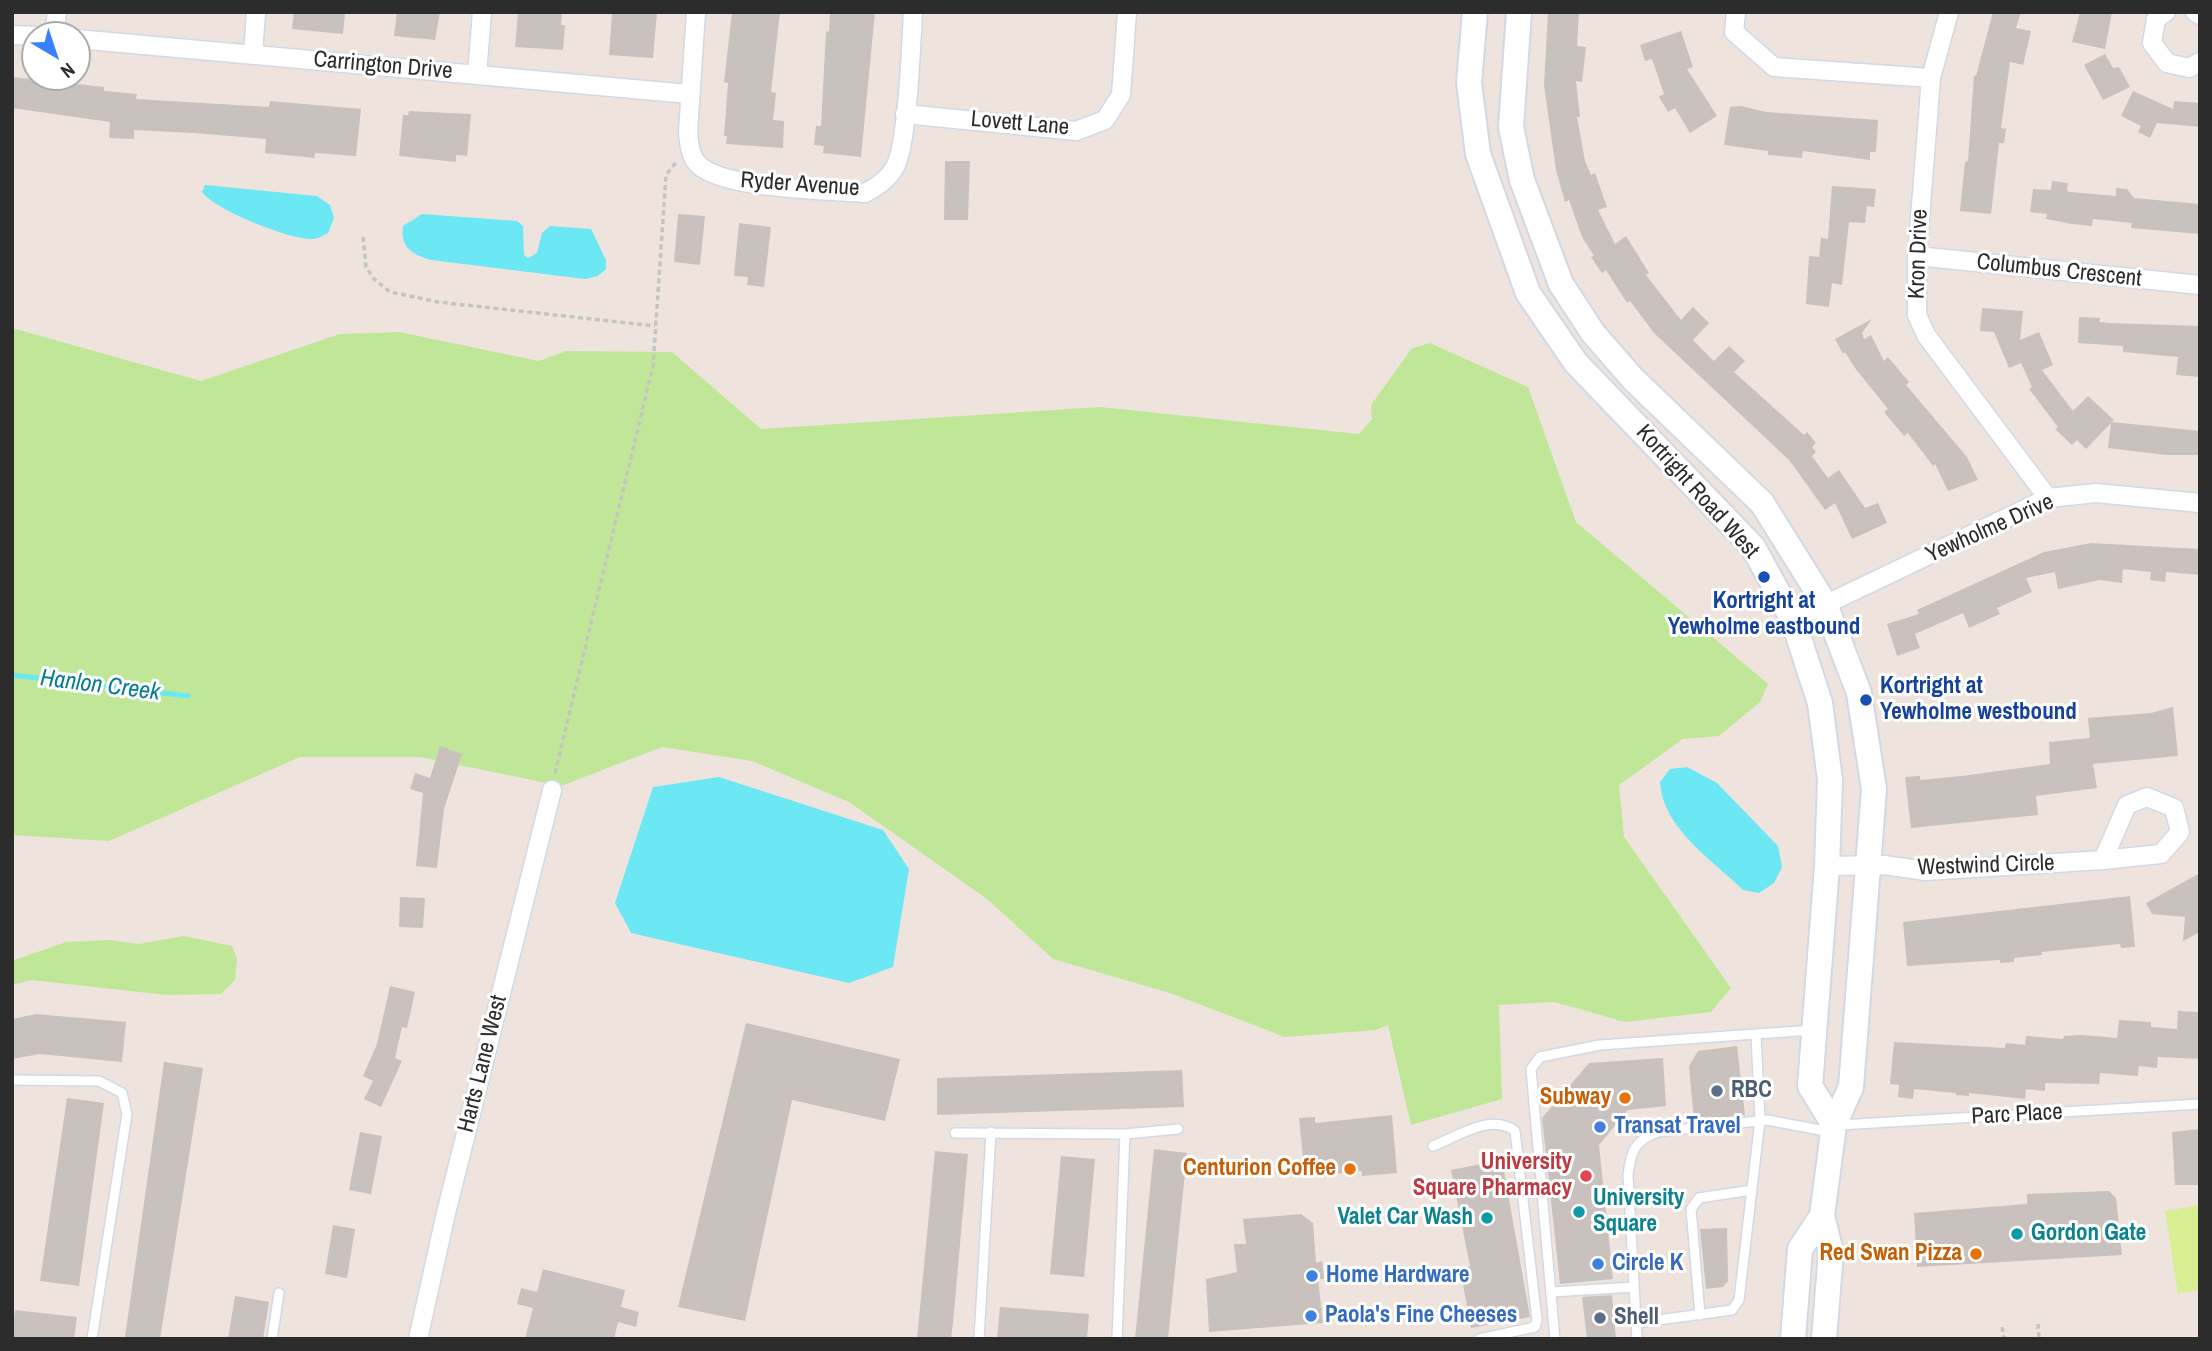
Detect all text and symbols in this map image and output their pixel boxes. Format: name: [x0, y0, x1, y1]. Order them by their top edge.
north arrow: [21, 21, 91, 91]
street label: Carrington Drive: [312, 46, 454, 86]
text: N: [55, 57, 81, 84]
street label: Lovett Lane: [970, 106, 1070, 142]
street label: Ryder Avenue: [740, 167, 860, 203]
street label: Kron Drive: [1904, 208, 1934, 300]
street label: Columbus Crescent: [1975, 249, 2143, 293]
street label: Kortright Road West: [1630, 419, 1764, 565]
street label: Yewholme Drive: [1922, 489, 2058, 569]
marker: Kortright at Yewholme eastbound: [1756, 569, 1772, 585]
place label: Kortright at Yewholme eastbound: [1668, 588, 1860, 642]
water label: Hanlon Creek: [39, 664, 161, 708]
place label: Kortright at Yewholme westbound: [1880, 673, 2077, 727]
marker: Kortright at Yewholme westbound: [1858, 692, 1874, 708]
street label: Westwind Circle: [1917, 850, 2055, 882]
street label: Harts Lane West: [453, 993, 513, 1135]
place label: RBC: [1731, 1077, 1772, 1105]
marker: RBC: [1709, 1083, 1725, 1099]
place label: Subway: [1540, 1084, 1611, 1112]
marker: Subway: [1617, 1090, 1633, 1106]
street label: Parc Place: [1971, 1099, 2063, 1131]
place label: Transat Travel: [1614, 1113, 1741, 1141]
marker: Transat Travel: [1592, 1119, 1608, 1135]
place label: University Square Pharmacy: [1413, 1149, 1572, 1203]
place label: Centurion Coffee: [1183, 1155, 1336, 1183]
marker: Centurion Coffee: [1342, 1161, 1358, 1177]
marker: University Square Pharmacy: [1578, 1168, 1594, 1184]
place label: University Square: [1593, 1185, 1684, 1239]
place label: Valet Car Wash: [1337, 1204, 1473, 1232]
marker: University Square: [1571, 1204, 1587, 1220]
marker: Valet Car Wash: [1479, 1210, 1495, 1226]
place label: Gordon Gate: [2031, 1220, 2146, 1248]
marker: Gordon Gate: [2009, 1226, 2025, 1242]
place label: Red Swan Pizza: [1819, 1240, 1962, 1268]
marker: Red Swan Pizza: [1968, 1246, 1984, 1262]
place label: Circle K: [1612, 1250, 1683, 1278]
marker: Circle K: [1590, 1256, 1606, 1272]
place label: Home Hardware: [1326, 1262, 1470, 1290]
marker: Home Hardware: [1304, 1268, 1320, 1284]
place label: Paola's Fine Cheeses: [1325, 1302, 1517, 1330]
place label: Shell: [1614, 1304, 1659, 1332]
marker: Paola's Fine Cheeses: [1303, 1308, 1319, 1324]
marker: Shell: [1592, 1310, 1608, 1326]

